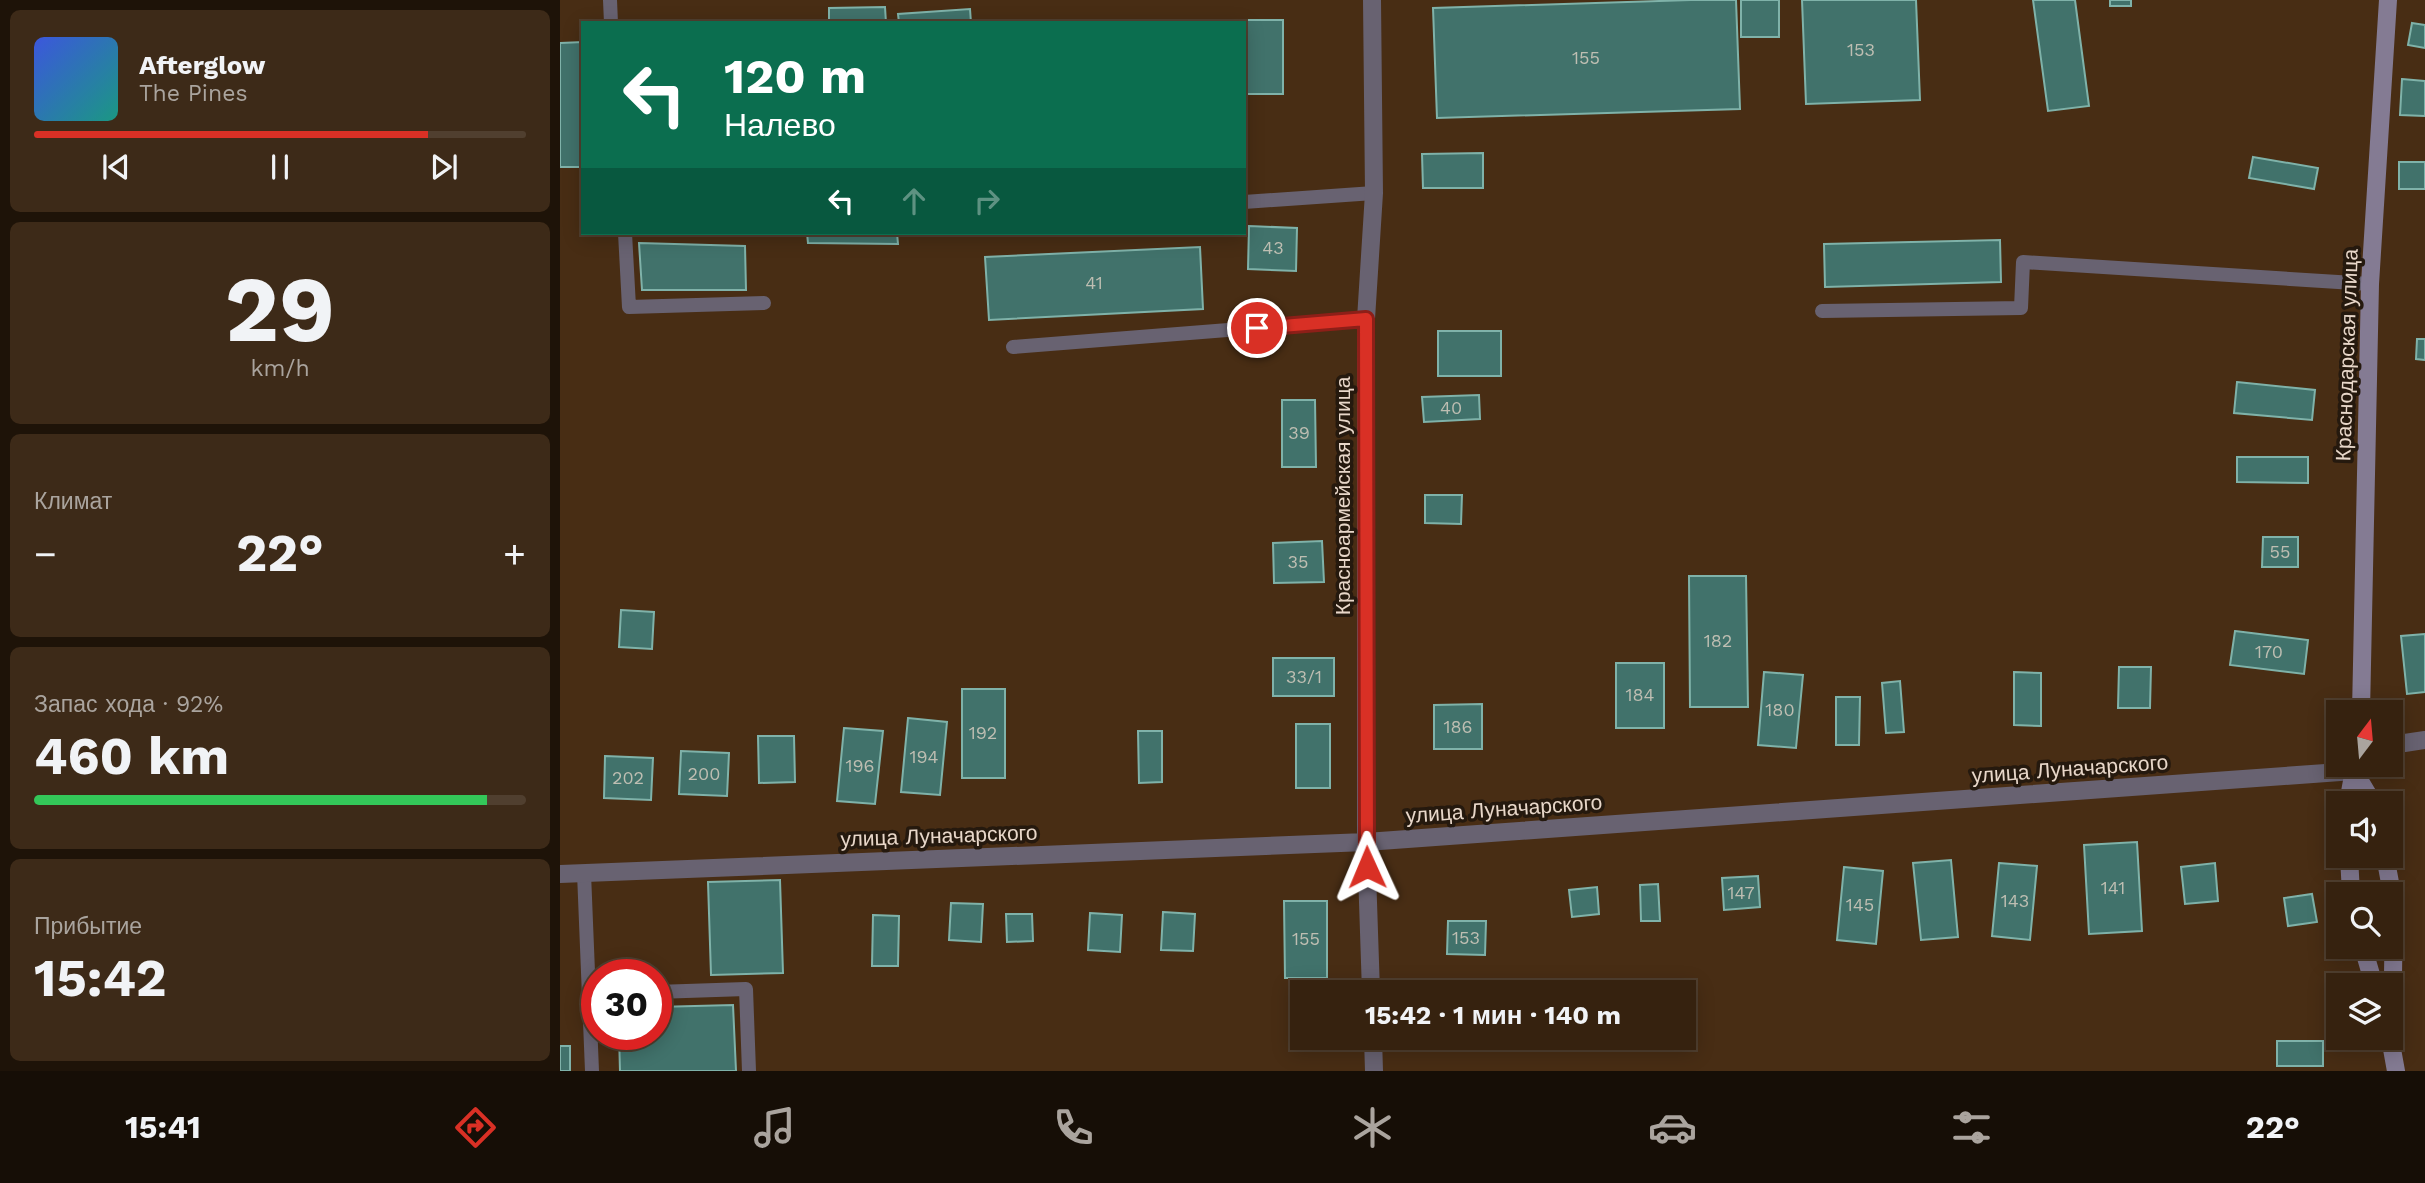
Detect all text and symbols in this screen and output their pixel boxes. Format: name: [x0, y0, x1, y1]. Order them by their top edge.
house number: 153: [1847, 39, 1875, 60]
text: 120 m: [724, 47, 866, 105]
house number: 155: [1572, 47, 1600, 68]
icon: left: [609, 49, 700, 140]
text: Afterglow: [139, 50, 265, 80]
text: The Pines: [139, 80, 248, 107]
text: Налево: [724, 106, 836, 144]
icon: previous: [97, 148, 135, 186]
icon: pause: [261, 148, 299, 186]
icon: next: [425, 148, 463, 186]
icon: left: [822, 182, 860, 220]
icon: ahead: [895, 182, 933, 220]
icon: right: [968, 182, 1006, 220]
house number: 43: [1262, 237, 1284, 258]
street label: Краснодарская улица: [2330, 248, 2363, 462]
text: 29: [225, 256, 335, 363]
house number: 41: [1085, 272, 1103, 293]
pin: [1227, 298, 1287, 358]
icon: arrive: [1238, 309, 1276, 347]
text: km/h: [250, 355, 310, 382]
street label: Красноармейская улица: [1330, 376, 1355, 615]
house number: 40: [1440, 397, 1462, 418]
house number: 39: [1288, 422, 1310, 443]
text: Климат: [34, 488, 112, 515]
text: 22°: [236, 523, 324, 584]
text: −: [34, 532, 57, 576]
text: +: [503, 532, 526, 576]
house number: 55: [2270, 541, 2290, 562]
house number: 35: [1288, 551, 1308, 572]
house number: 182: [1704, 630, 1732, 651]
house number: 170: [2255, 641, 2283, 662]
house number: 33/1: [1286, 666, 1322, 687]
house number: 184: [1625, 684, 1655, 705]
text: Запас хода · 92%: [34, 691, 223, 718]
house number: 180: [1765, 699, 1795, 720]
north arrow: [2326, 700, 2403, 777]
map controls: [2326, 700, 2403, 1050]
house number: 186: [1443, 716, 1473, 737]
house number: 192: [969, 722, 997, 743]
text: 460 km: [34, 726, 229, 787]
house number: 194: [909, 746, 939, 767]
street label: улица Луначарского: [1971, 749, 2169, 788]
house number: 196: [845, 755, 875, 776]
house number: 200: [688, 763, 720, 784]
house number: 202: [612, 767, 644, 788]
street label: улица Луначарского: [1405, 789, 1603, 828]
button: sound: [2326, 791, 2403, 868]
street label: улица Луначарского: [840, 820, 1038, 851]
position arrow: [1330, 830, 1404, 904]
house number: 141: [2101, 877, 2125, 898]
house number: 147: [1727, 882, 1755, 903]
button: search: [2326, 882, 2403, 959]
house number: 143: [2001, 890, 2029, 911]
house number: 145: [1846, 894, 1874, 915]
text: Прибытие: [34, 913, 142, 940]
house number: 153: [1452, 927, 1480, 948]
house number: 155: [1292, 928, 1320, 949]
text: 15:42: [34, 948, 166, 1009]
speed limit sign: 30: [581, 959, 672, 1050]
button: layers: [2326, 973, 2403, 1050]
text: 15:42 · 1 мин · 140 m: [1365, 1000, 1621, 1030]
icon: directions: [451, 1103, 500, 1152]
icon: music: [750, 1103, 799, 1152]
icon: phone: [1049, 1103, 1098, 1152]
icon: climate: [1348, 1103, 1397, 1152]
icon: car: [1648, 1103, 1697, 1152]
icon: filters: [1947, 1103, 1996, 1152]
text: 15:41: [125, 1108, 201, 1146]
text: 22°: [2246, 1108, 2300, 1146]

